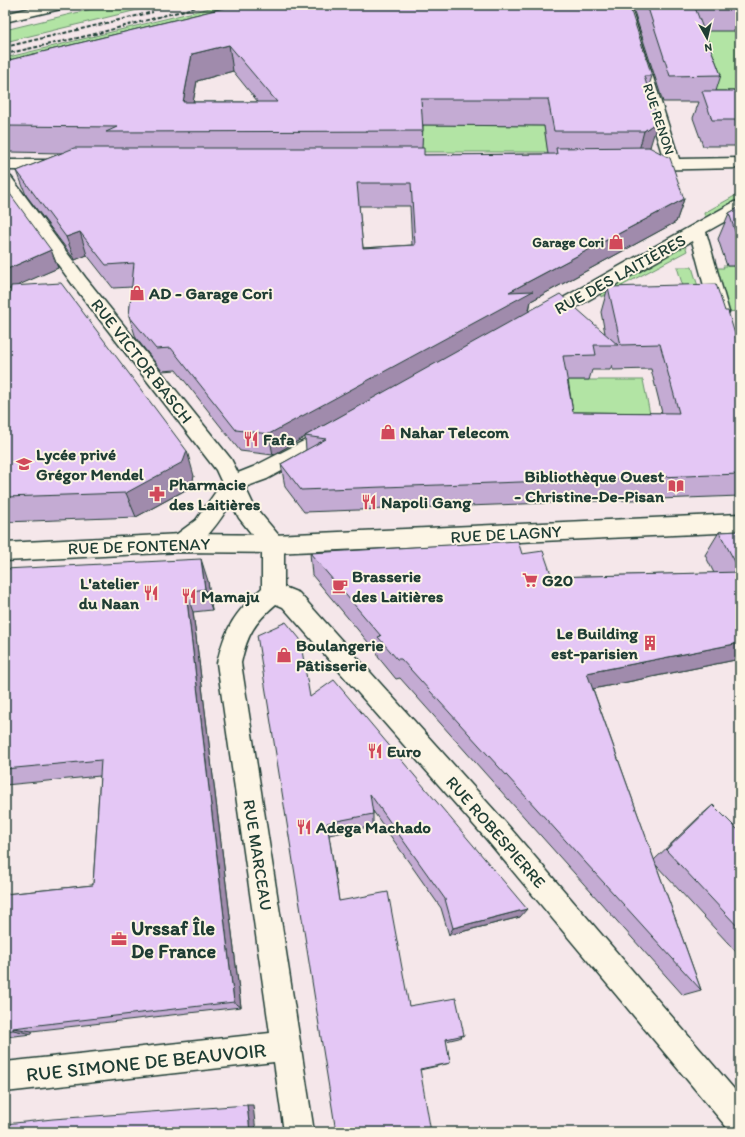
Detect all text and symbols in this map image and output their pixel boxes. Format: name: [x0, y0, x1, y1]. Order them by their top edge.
north arrow: [687, 18, 727, 58]
text: N: [704, 40, 713, 54]
street label: RUE RENON: [639, 81, 678, 157]
street label: RUE DES LAITIÈRES: [551, 230, 689, 318]
shop icon: Garage Cori: [607, 233, 625, 251]
place label: Garage Cori: [532, 234, 604, 251]
place label: AD - Garage Cori: [148, 283, 273, 304]
shop icon: AD - Garage Cori: [128, 284, 146, 302]
street label: RUE VICTOR BASCH: [87, 295, 197, 427]
place label: Nahar Telecom: [400, 422, 509, 442]
shop icon: Nahar Telecom: [379, 423, 397, 441]
place label: Fafa: [263, 429, 295, 449]
restaurant icon: Fafa: [242, 430, 260, 448]
place label: Lycée privé Grégor Mendel: [36, 444, 144, 485]
school or university icon: Lycée privé Grégor Mendel: [15, 455, 33, 473]
place label: Bibliothèque Ouest - Christine-De-Pisan: [514, 466, 665, 506]
place label: Pharmacie des Laitières: [169, 474, 261, 514]
library icon: Bibliothèque Ouest - Christine-De-Pisan: [667, 477, 685, 495]
pharmacy icon: Pharmacie des Laitières: [148, 485, 166, 503]
place label: Napoli Gang: [381, 492, 471, 513]
restaurant icon: Napoli Gang: [360, 493, 378, 511]
street label: RUE DE LAGNY: [450, 521, 562, 547]
street label: RUE DE FONTENAY: [67, 534, 211, 558]
place label: Brasserie des Laitières: [352, 566, 444, 606]
place label: G20: [542, 570, 573, 590]
supermarket icon: G20: [521, 571, 539, 589]
place label: L'atelier du Naan: [79, 573, 140, 613]
cafe icon: Brasserie des Laitières: [331, 577, 349, 595]
restaurant icon: L'atelier du Naan: [142, 584, 160, 602]
place label: Mamaju: [201, 586, 260, 607]
restaurant icon: Mamaju: [180, 587, 198, 605]
place label: Le Building est-parisien: [551, 623, 638, 664]
building icon: Le Building est-parisien: [641, 634, 659, 652]
place label: Boulangerie Pâtisserie: [296, 635, 384, 675]
shop icon: Boulangerie Pâtisserie: [275, 646, 293, 664]
place label: Euro: [387, 741, 421, 761]
restaurant icon: Euro: [366, 742, 384, 760]
street label: RUE ROBESPIERRE: [442, 772, 550, 892]
street label: RUE MARCEAU: [239, 798, 277, 912]
place label: Adega Machado: [315, 817, 431, 838]
restaurant icon: Adega Machado: [295, 818, 313, 836]
place label: Urssaf Île De France: [131, 916, 216, 963]
office icon: Urssaf Île De France: [110, 930, 128, 948]
street label: RUE SIMONE DE BEAUVOIR: [25, 1037, 268, 1087]

